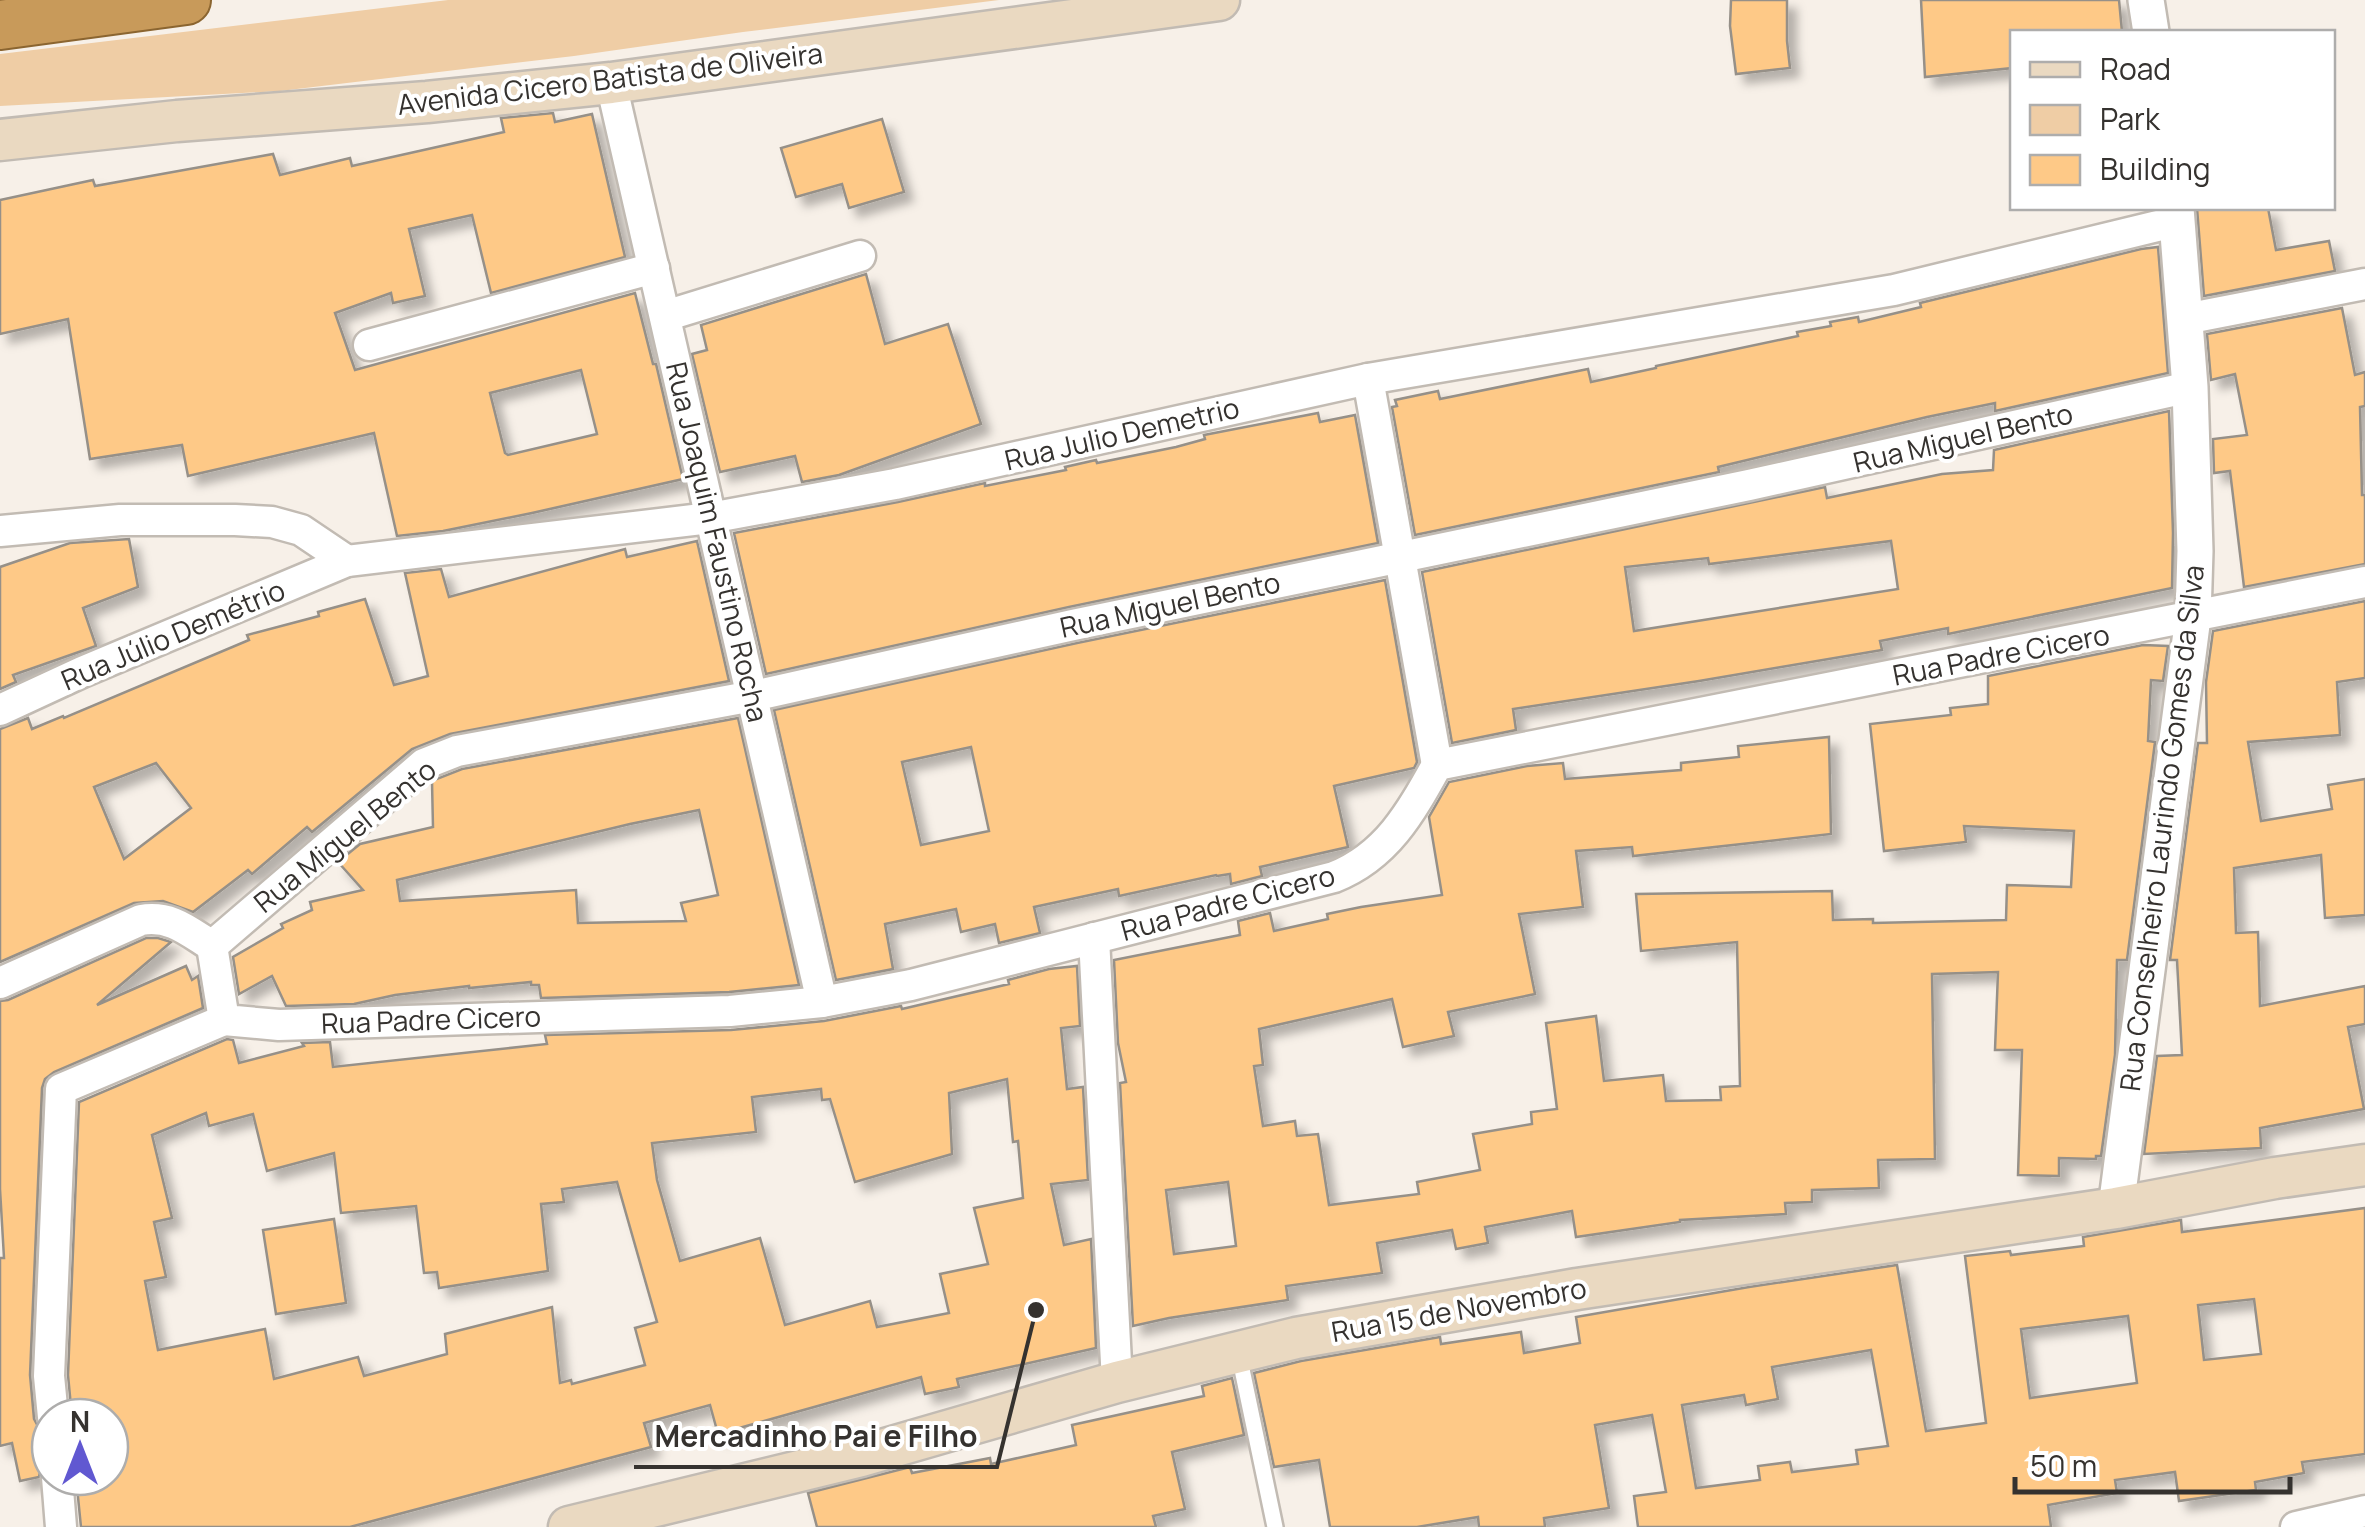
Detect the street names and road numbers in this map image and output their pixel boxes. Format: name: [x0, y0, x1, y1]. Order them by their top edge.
street label: Avenida Cicero Batista de Oliveira: [395, 33, 825, 123]
street label: Rua Joaquim Faustino Rocha: [658, 358, 778, 726]
street label: Rua Julio Demetrio: [1001, 388, 1243, 478]
street label: Rua Miguel Bento: [1849, 393, 2076, 481]
street label: Rua Miguel Bento: [1056, 562, 1283, 646]
street label: Rua Conselheiro Laurindo Gomes da Silva: [2110, 563, 2212, 1093]
street label: Rua Júlio Demétrio: [55, 570, 290, 698]
street label: Rua Padre Cicero: [1889, 614, 2112, 694]
street label: Rua Miguel Bento: [245, 750, 443, 921]
street label: Rua Padre Cicero: [1117, 855, 1339, 949]
street label: Rua Padre Cicero: [320, 996, 542, 1042]
street label: Rua 15 de Novembro: [1328, 1268, 1589, 1350]

